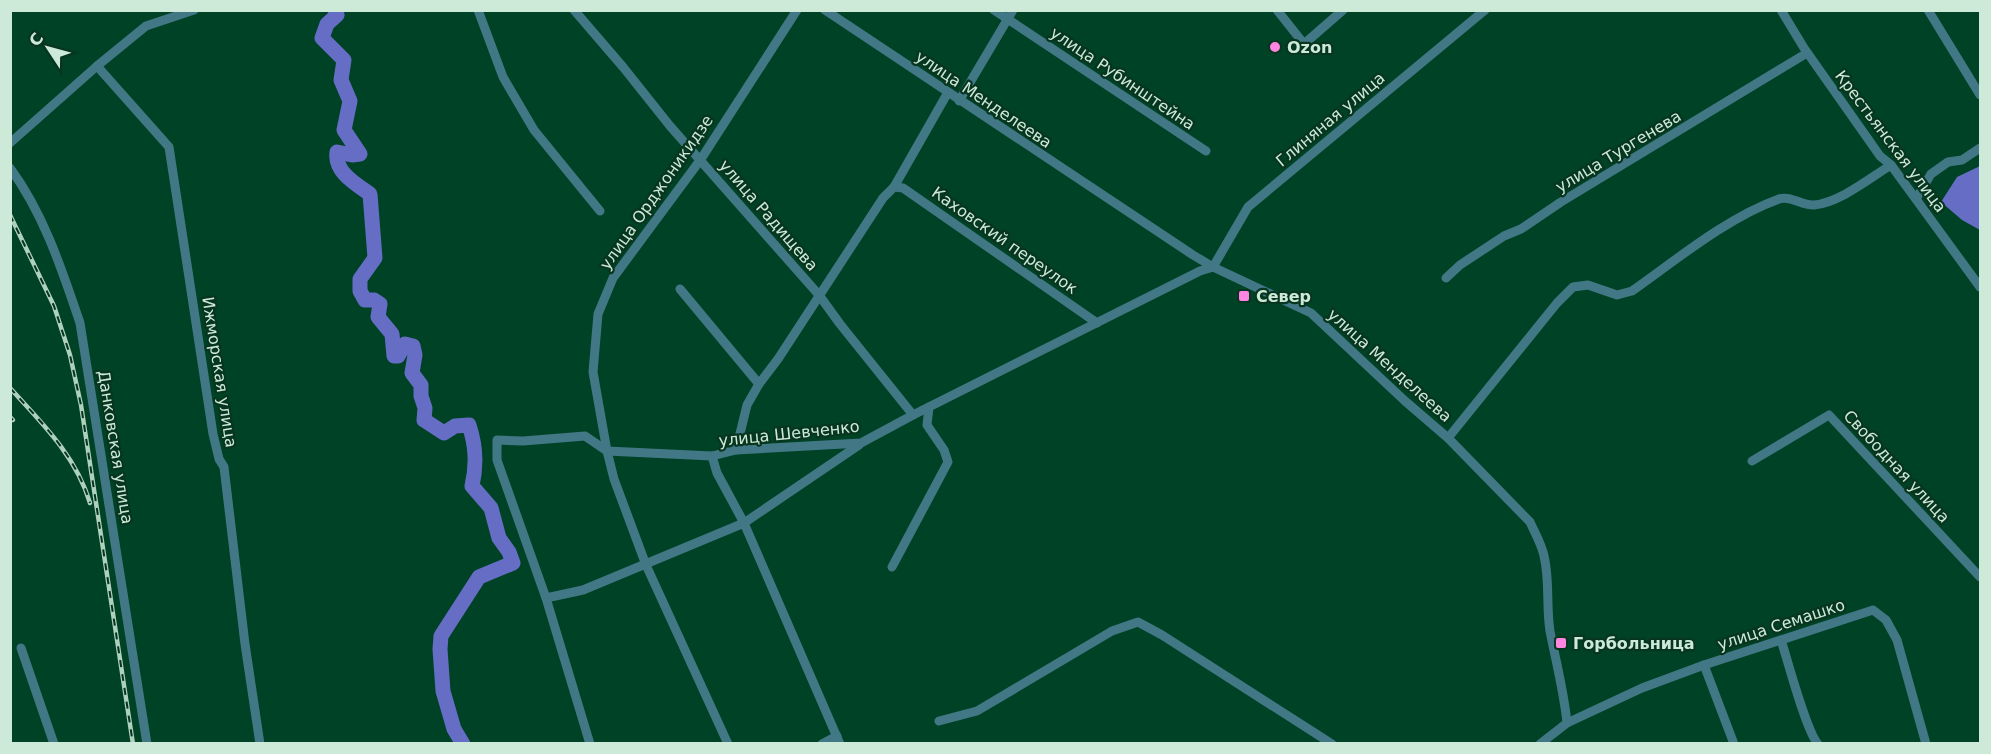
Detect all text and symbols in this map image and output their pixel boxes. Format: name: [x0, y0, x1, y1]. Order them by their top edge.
north arrow: [18, 18, 78, 78]
street label: улица Рубинштейна: [1047, 23, 1199, 134]
text: С: [25, 29, 47, 50]
place label: Ozon: [1287, 38, 1332, 57]
marker: Ozon: [1268, 40, 1282, 54]
street label: улица Менделеева: [912, 47, 1055, 152]
street label: Крестьянская улица: [1831, 67, 1950, 216]
street label: Глиняная улица: [1272, 68, 1389, 170]
street label: улица Тургенева: [1552, 106, 1684, 196]
street label: улица Орджоникидзе: [596, 111, 717, 273]
street label: улица Радищева: [715, 156, 822, 275]
street label: Каховский переулок: [928, 183, 1082, 298]
place label: Север: [1256, 287, 1311, 306]
marker: Север: [1237, 289, 1251, 303]
street label: Ижморская улица: [198, 295, 241, 449]
street label: улица Менделеева: [1324, 305, 1455, 426]
street label: Данковская улица: [94, 369, 137, 525]
street label: Свободная улица: [1840, 406, 1954, 527]
street label: улица Шевченко: [718, 417, 860, 450]
street label: улица Семашко: [1715, 595, 1847, 654]
place label: Горбольница: [1573, 634, 1695, 653]
marker: Горбольница: [1554, 636, 1568, 650]

